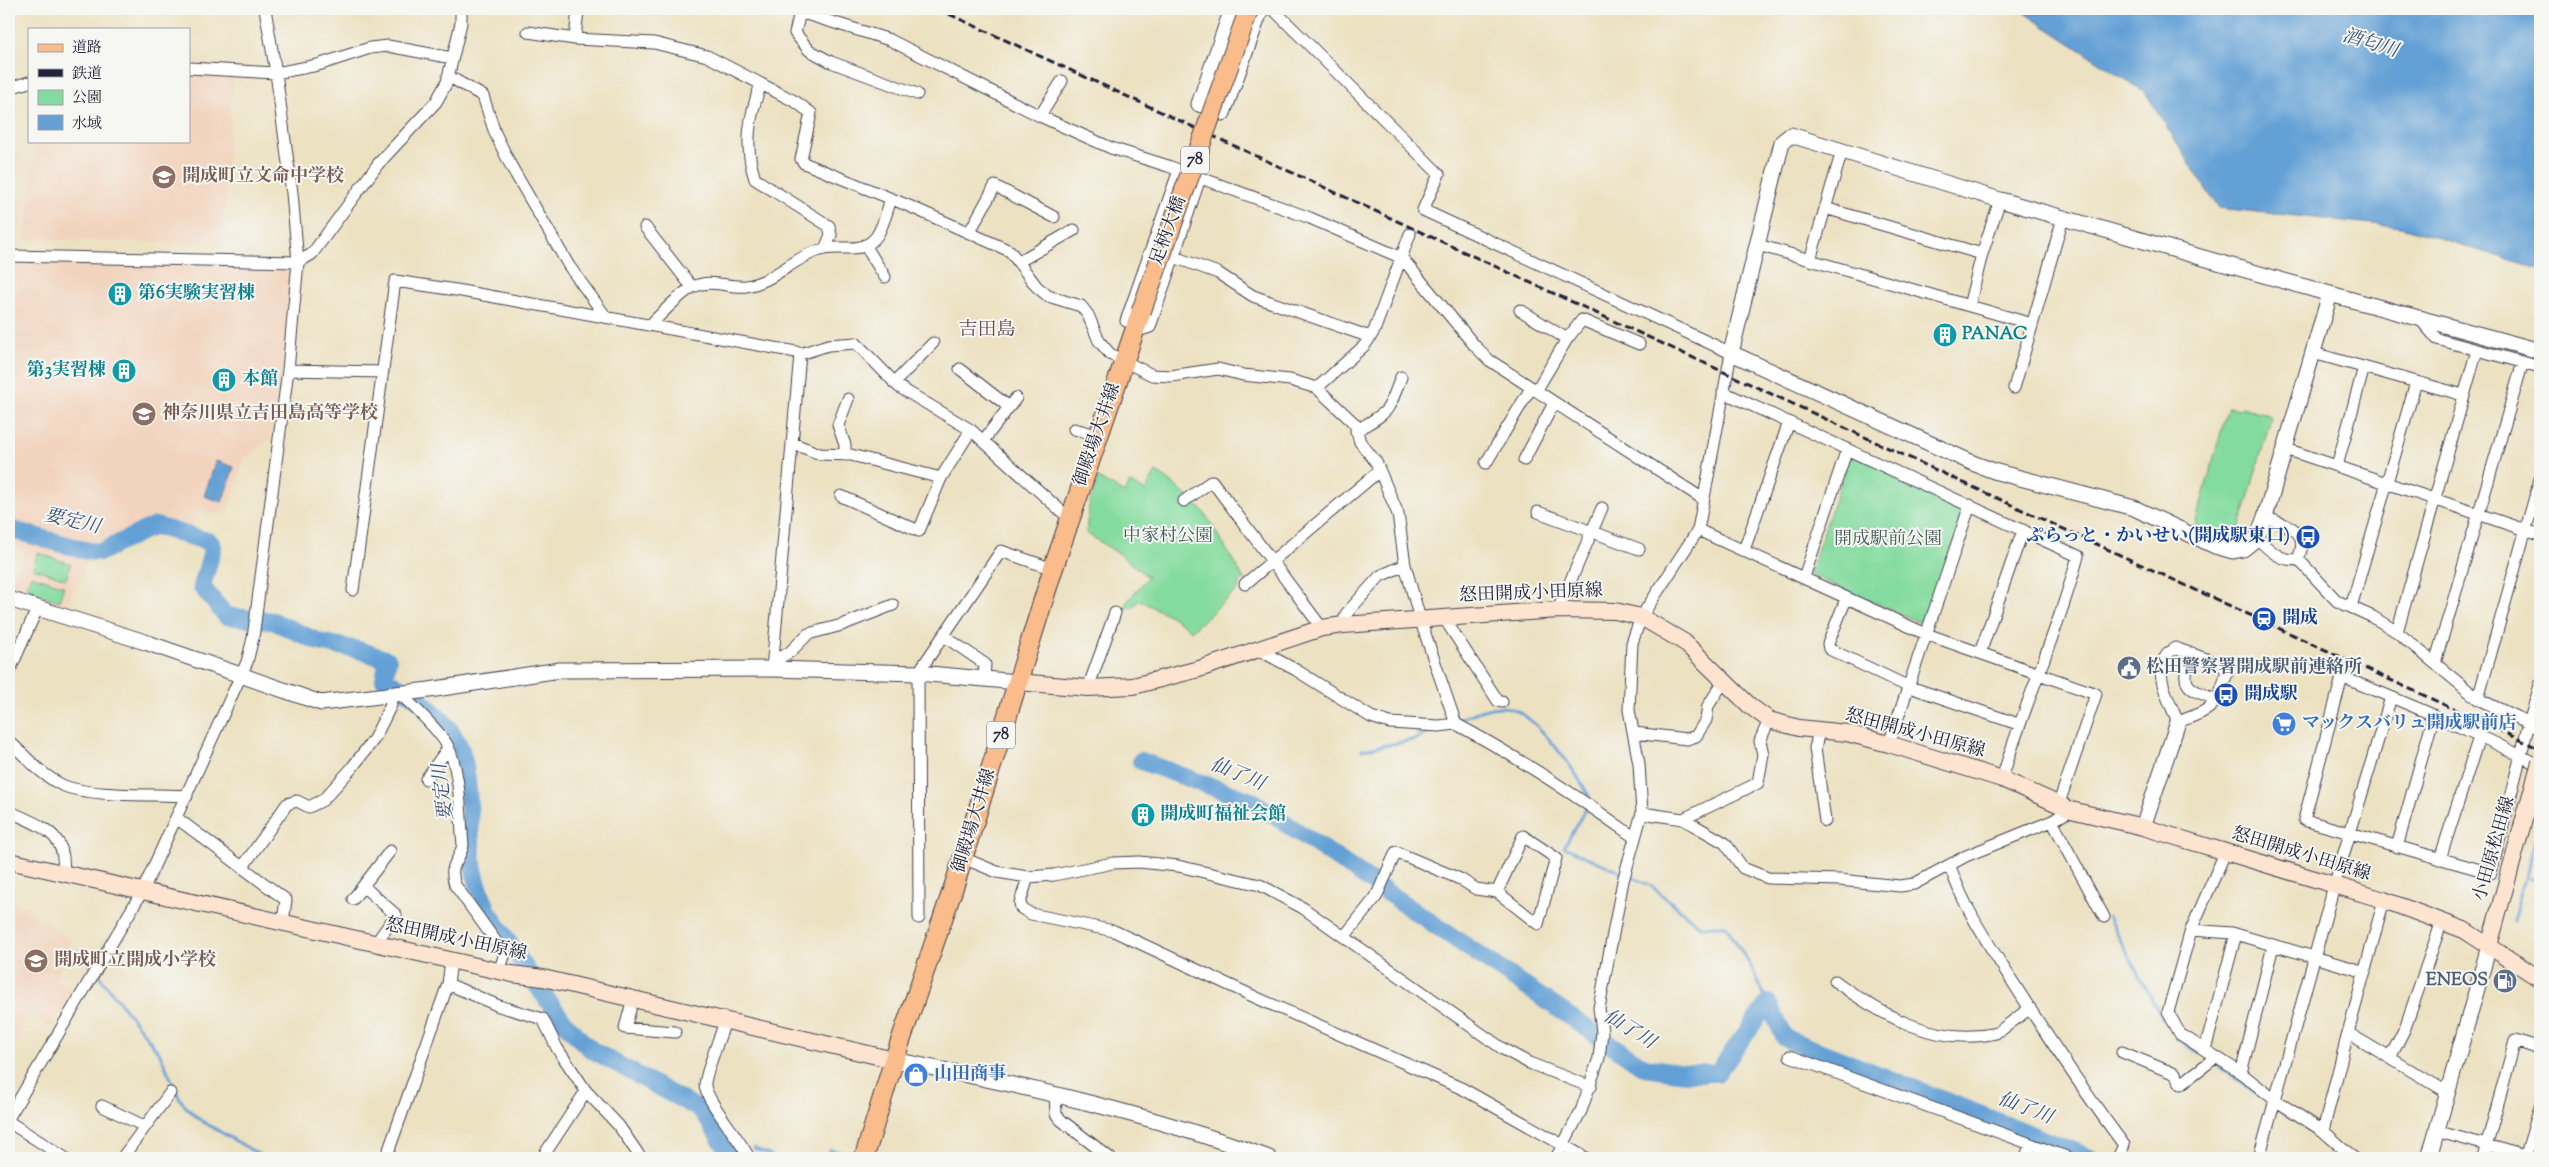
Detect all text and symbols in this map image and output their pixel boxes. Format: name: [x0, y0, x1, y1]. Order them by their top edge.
water label: 酒匂川: [2339, 23, 2403, 66]
legend: [28, 28, 190, 142]
text: 道路: [72, 38, 102, 59]
text: 鉄道: [72, 64, 102, 85]
text: 公園: [72, 88, 102, 109]
text: 水域: [72, 114, 102, 135]
road number: 78: [1181, 146, 1209, 174]
school or university icon: 開成町立文命中学校: [151, 164, 177, 190]
place label: 開成町立文命中学校: [182, 164, 344, 190]
street label: 足柄大橋: [1144, 193, 1194, 269]
building icon: 第6実験実習棟: [107, 281, 133, 307]
place label: 第6実験実習棟: [138, 281, 255, 307]
district label: 吉田島: [958, 317, 1016, 344]
building icon: PANAC: [1932, 322, 1958, 348]
place label: PANAC: [1962, 322, 2027, 348]
place label: 第3実習棟: [27, 358, 106, 384]
building icon: 第3実習棟: [111, 358, 137, 384]
building icon: 本館: [211, 367, 237, 393]
place label: 本館: [242, 367, 278, 393]
street label: 御殿場大井線: [1068, 380, 1128, 490]
school or university icon: 神奈川県立吉田島高等学校: [131, 401, 157, 427]
place label: 神奈川県立吉田島高等学校: [162, 401, 378, 427]
water label: 要定川: [41, 502, 105, 542]
park label: 中家村公園: [1123, 524, 1213, 550]
place label: ぷらっと・かいせい(開成駅東口): [2026, 524, 2290, 550]
bus stop icon: ぷらっと・かいせい(開成駅東口): [2295, 524, 2321, 550]
park label: 開成駅前公園: [1834, 527, 1942, 553]
street label: 怒田開成小田原線: [1459, 578, 1603, 610]
station icon: 開成: [2251, 606, 2277, 632]
place label: 開成: [2282, 606, 2318, 632]
public building icon: 松田警察署開成駅前連絡所: [2116, 655, 2142, 681]
place label: 松田警察署開成駅前連絡所: [2146, 655, 2362, 681]
bus stop icon: 開成駅: [2213, 682, 2239, 708]
place label: 開成駅: [2244, 682, 2298, 708]
street label: 怒田開成小田原線: [1842, 703, 1988, 765]
supermarket icon: マックスバリュ開成駅前店: [2271, 711, 2297, 737]
place label: マックスバリュ開成駅前店: [2302, 711, 2517, 737]
road number: 78: [987, 722, 1015, 748]
water label: 仙了川: [1206, 752, 1270, 799]
water label: 要定川: [427, 760, 461, 822]
street label: 御殿場大井線: [947, 766, 1003, 876]
street label: 小田原松田線: [2468, 794, 2522, 904]
building icon: 開成町福祉会館: [1130, 802, 1156, 828]
place label: 開成町福祉会館: [1160, 802, 1286, 828]
street label: 怒田開成小田原線: [2228, 822, 2374, 888]
street label: 怒田開成小田原線: [383, 912, 529, 968]
school or university icon: 開成町立開成小学校: [23, 948, 49, 974]
place label: 開成町立開成小学校: [54, 948, 216, 974]
place label: ENEOS: [2426, 968, 2488, 994]
fuel station icon: ENEOS: [2492, 968, 2518, 994]
water label: 仙了川: [1598, 1003, 1662, 1058]
shop icon: 山田商事: [903, 1062, 929, 1088]
place label: 山田商事: [934, 1062, 1006, 1088]
water label: 仙了川: [1994, 1086, 2058, 1133]

